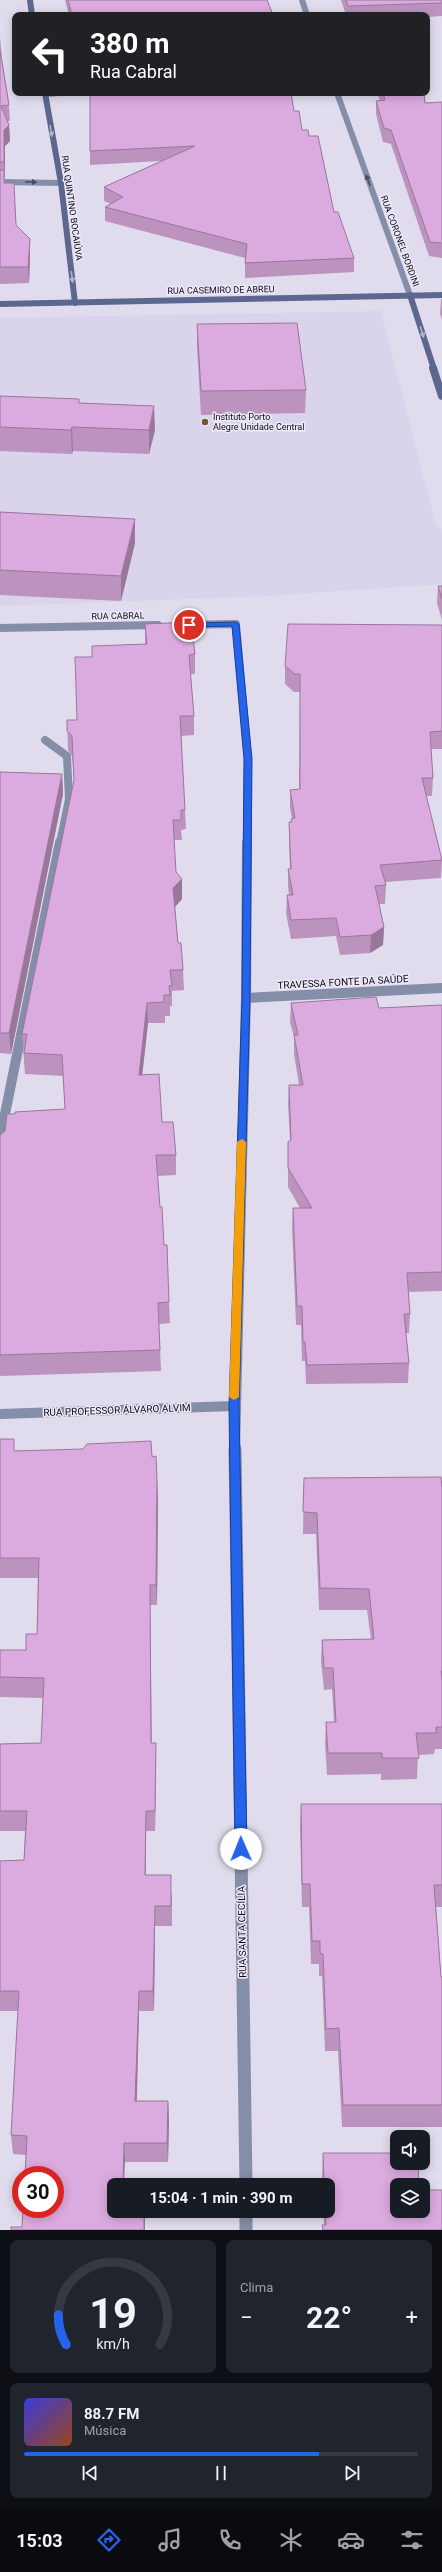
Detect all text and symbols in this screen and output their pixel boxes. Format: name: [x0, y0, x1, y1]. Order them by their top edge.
text: 380 m: [90, 27, 169, 60]
icon: left: [24, 28, 76, 80]
text: Rua Cabral: [90, 61, 177, 82]
one-way arrow: [49, 125, 55, 138]
street label: RUA QUINTINO BOCAIÚVA: [60, 155, 85, 261]
one-way arrow: [365, 173, 371, 185]
one-way arrow: [25, 179, 38, 185]
street label: RUA CORONEL BORDINI: [379, 194, 421, 288]
one-way arrow: [69, 271, 75, 283]
street label: RUA CASEMIRO DE ABREU: [167, 284, 275, 296]
one-way arrow: [419, 327, 425, 339]
place label: Instituto Porto Alegre Unidade Central: [213, 412, 304, 432]
marker: Instituto Porto Alegre Unidade Central: [200, 417, 210, 427]
pin: [172, 608, 206, 642]
street label: RUA CABRAL: [91, 611, 145, 621]
icon: arrive: [178, 614, 200, 636]
street label: TRAVESSA FONTE DA SAÚDE: [277, 972, 409, 991]
street label: RUA PROFESSOR ÁLVARO ALVIM: [43, 1401, 191, 1418]
position arrow: [220, 1828, 262, 1870]
street label: RUA SANTA CECÍLIA: [235, 1886, 248, 1978]
map controls: [390, 2130, 430, 2218]
button: sound: [390, 2130, 430, 2170]
speed limit sign: 30: [12, 2166, 64, 2218]
button: layers: [390, 2178, 430, 2218]
text: 15:04 · 1 min · 390 m: [150, 2189, 292, 2207]
text: Clima: [240, 2280, 273, 2295]
text: 19: [89, 2288, 137, 2337]
text: 22°: [306, 2300, 352, 2335]
text: −: [240, 2305, 253, 2330]
text: +: [406, 2305, 418, 2330]
text: km/h: [96, 2335, 130, 2351]
text: 88.7 FM: [84, 2405, 139, 2423]
text: Música: [84, 2423, 126, 2438]
icon: previous: [79, 2462, 101, 2484]
icon: pause: [210, 2462, 232, 2484]
icon: next: [341, 2462, 363, 2484]
icon: directions: [95, 2526, 123, 2554]
icon: music: [156, 2526, 184, 2554]
icon: phone: [216, 2526, 244, 2554]
icon: climate: [277, 2526, 305, 2554]
icon: car: [337, 2526, 365, 2554]
icon: filters: [398, 2526, 426, 2554]
text: 15:03: [16, 2530, 63, 2551]

